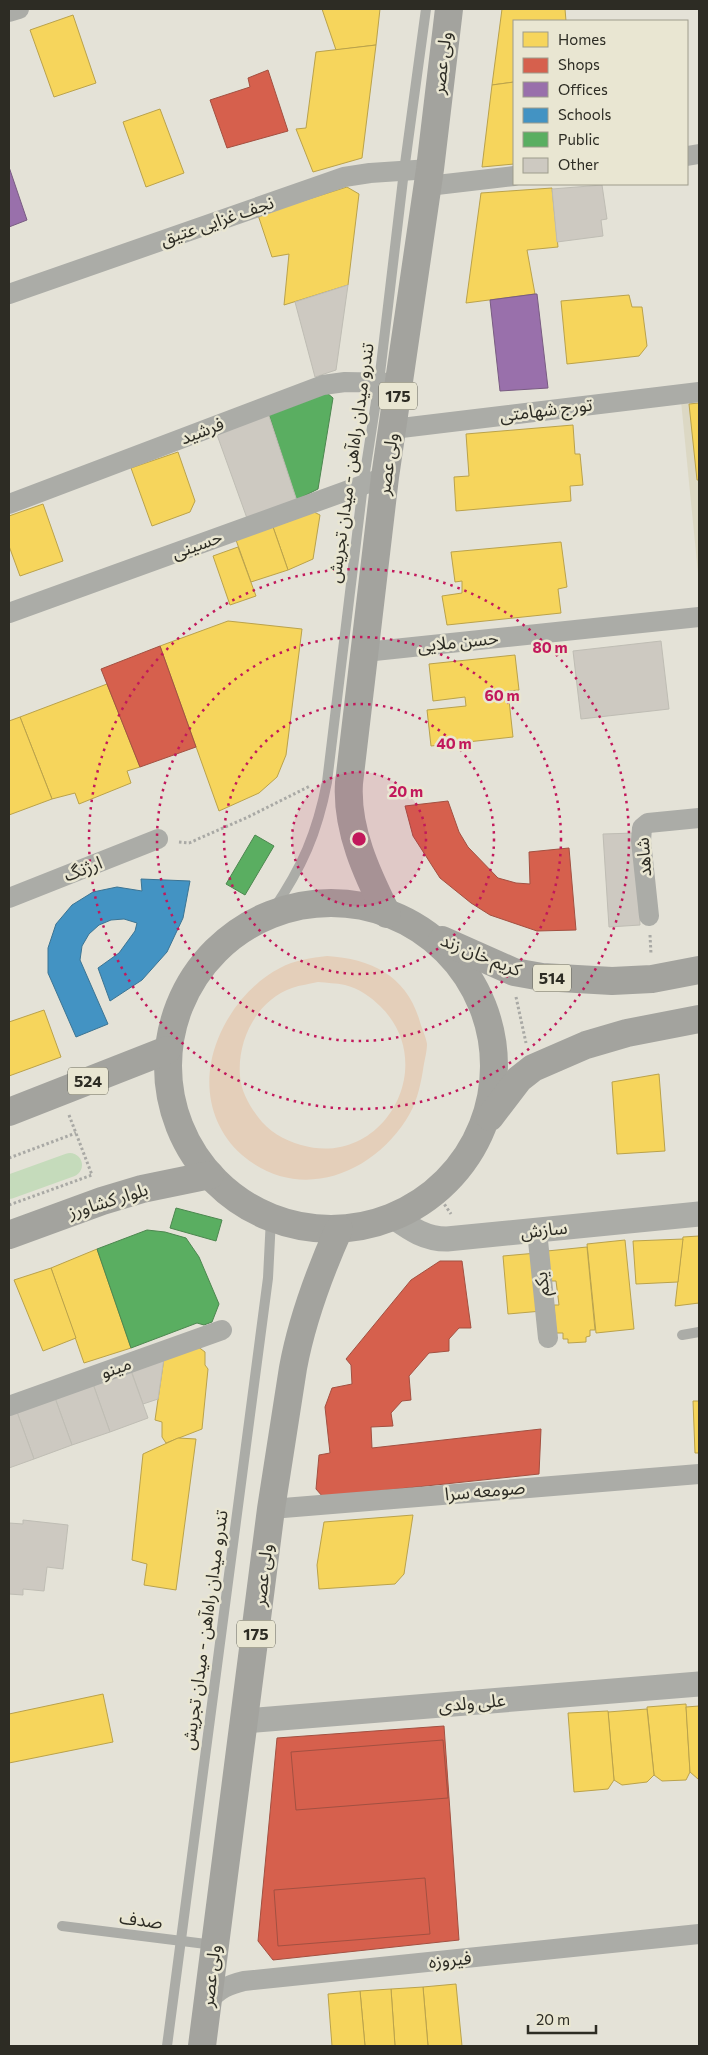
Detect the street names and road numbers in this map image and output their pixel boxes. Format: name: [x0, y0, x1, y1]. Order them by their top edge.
street label: ولی عصر: [426, 30, 457, 96]
street label: نجف غزایی عتیق: [157, 190, 277, 251]
street label: تندرو میدان راه‌آهن - میدان تجریش: [322, 341, 379, 585]
road number: 175: [379, 382, 417, 410]
street label: تورج شهامتی: [498, 392, 594, 429]
street label: فرشید: [177, 412, 227, 449]
street label: ولی عصر: [372, 431, 403, 498]
street label: حسینی: [168, 525, 225, 564]
street label: حسن ملایی: [416, 626, 500, 657]
street label: شاهد: [631, 837, 655, 877]
street label: ارژنگ: [60, 851, 105, 886]
street label: کریم خان زند: [437, 928, 525, 983]
road number: 514: [533, 964, 571, 991]
road number: 524: [68, 1068, 108, 1094]
street label: بلوار کشاورز: [64, 1177, 151, 1224]
street label: سازش: [519, 1216, 569, 1243]
street label: یکم: [529, 1270, 556, 1298]
street label: مینو: [97, 1351, 134, 1384]
street label: صومعه سرا: [444, 1476, 526, 1505]
street label: تندرو میدان راه‌آهن - میدان تجریش: [176, 1508, 233, 1752]
street label: ولی عصر: [247, 1542, 278, 1608]
road number: 175: [237, 1620, 275, 1648]
street label: علی ولدی: [438, 1688, 506, 1717]
street label: صدف: [118, 1905, 164, 1933]
street label: ولی عصر: [195, 1943, 226, 2009]
street label: فیروزه: [427, 1946, 473, 1973]

